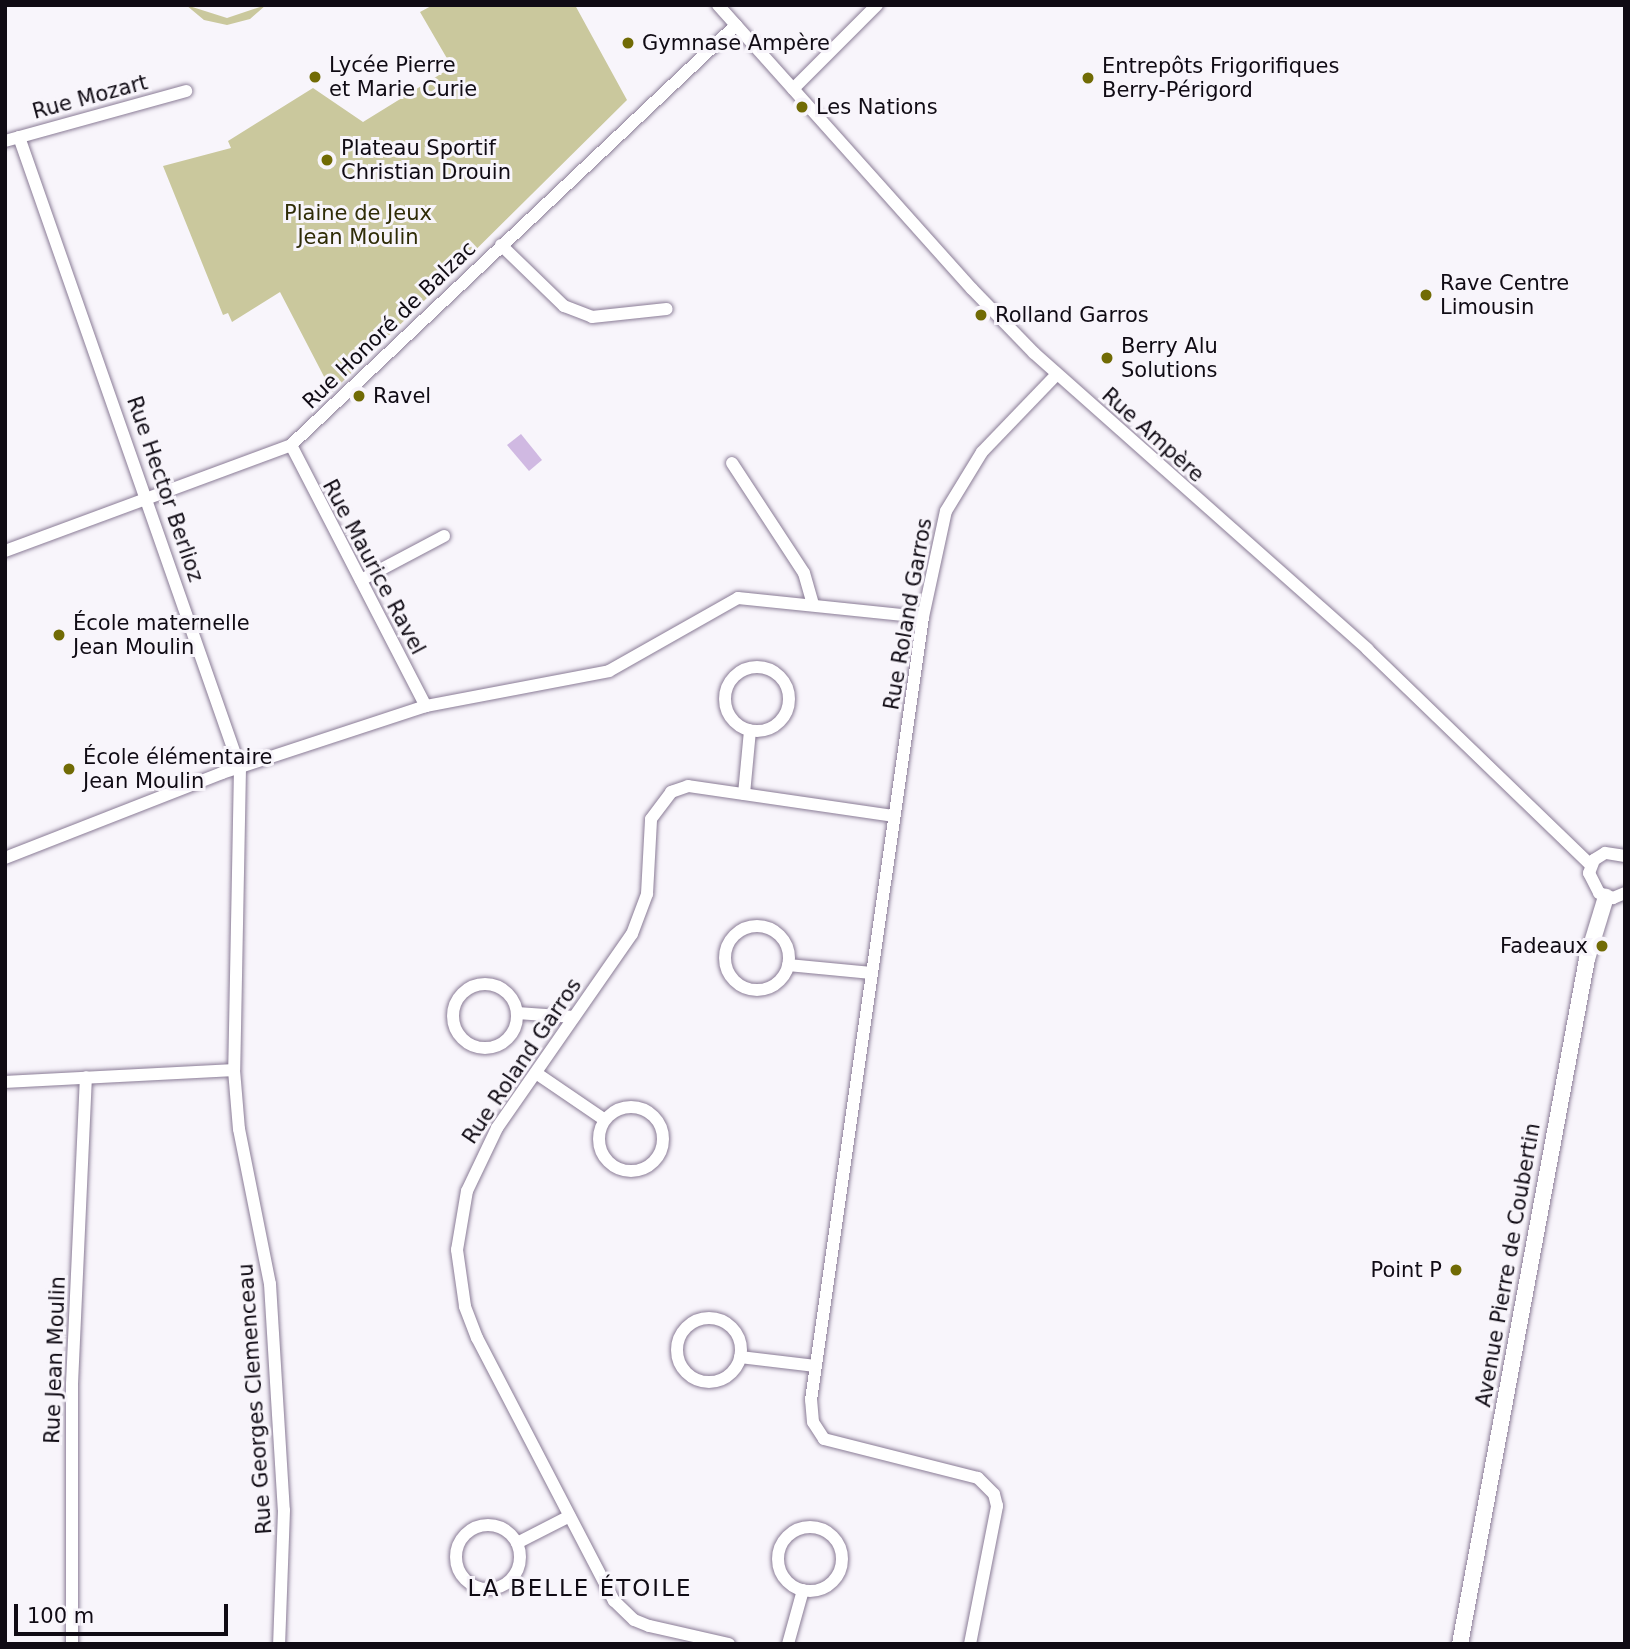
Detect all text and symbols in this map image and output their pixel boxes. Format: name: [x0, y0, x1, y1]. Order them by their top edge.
place label: Gymnase Ampère: [642, 30, 830, 56]
marker: Gymnase Ampère: [620, 35, 636, 51]
place label: Lycée Pierre et Marie Curie: [329, 52, 477, 102]
place label: Entrepôts Frigorifiques Berry-Périgord: [1102, 53, 1339, 103]
marker: Lycée Pierre et Marie Curie: [307, 69, 323, 85]
street label: Rue Mozart: [30, 70, 150, 124]
marker: Entrepôts Frigorifiques Berry-Périgord: [1080, 70, 1096, 86]
place label: Les Nations: [816, 94, 938, 120]
marker: Les Nations: [794, 99, 810, 115]
place label: Plateau Sportif Christian Drouin: [341, 135, 511, 185]
marker: Plateau Sportif Christian Drouin: [319, 152, 335, 168]
park label: Plaine de Jeux Jean Moulin: [284, 200, 432, 250]
street label: Rue Honoré de Balzac: [297, 236, 481, 414]
place label: Rave Centre Limousin: [1440, 270, 1569, 320]
marker: Rave Centre Limousin: [1418, 287, 1434, 303]
place label: Rolland Garros: [995, 302, 1149, 328]
marker: Rolland Garros: [973, 307, 989, 323]
place label: Berry Alu Solutions: [1121, 333, 1218, 383]
marker: Berry Alu Solutions: [1099, 350, 1115, 366]
place label: Ravel: [373, 383, 431, 409]
street label: Rue Ampère: [1097, 383, 1209, 487]
marker: Ravel: [351, 388, 367, 404]
street label: Rue Hector Berlioz: [121, 393, 209, 585]
street label: Rue Maurice Ravel: [317, 475, 431, 659]
street label: Rue Roland Garros: [879, 516, 937, 712]
place label: École maternelle Jean Moulin: [73, 610, 250, 660]
marker: École maternelle Jean Moulin: [51, 627, 67, 643]
place label: École élémentaire Jean Moulin: [83, 744, 272, 794]
marker: École élémentaire Jean Moulin: [61, 761, 77, 777]
place label: Fadeaux: [1500, 933, 1588, 959]
marker: Fadeaux: [1594, 938, 1610, 954]
street label: Rue Roland Garros: [457, 973, 587, 1149]
street label: Avenue Pierre de Coubertin: [1471, 1121, 1545, 1409]
place label: Point P: [1371, 1257, 1442, 1283]
marker: Point P: [1448, 1262, 1464, 1278]
street label: Rue Georges Clemenceau: [233, 1263, 277, 1535]
street label: Rue Jean Moulin: [39, 1276, 71, 1444]
district label: LA BELLE ÉTOILE: [469, 1574, 691, 1602]
scale bar: [18, 1590, 231, 1634]
text: 100 m: [27, 1604, 94, 1628]

